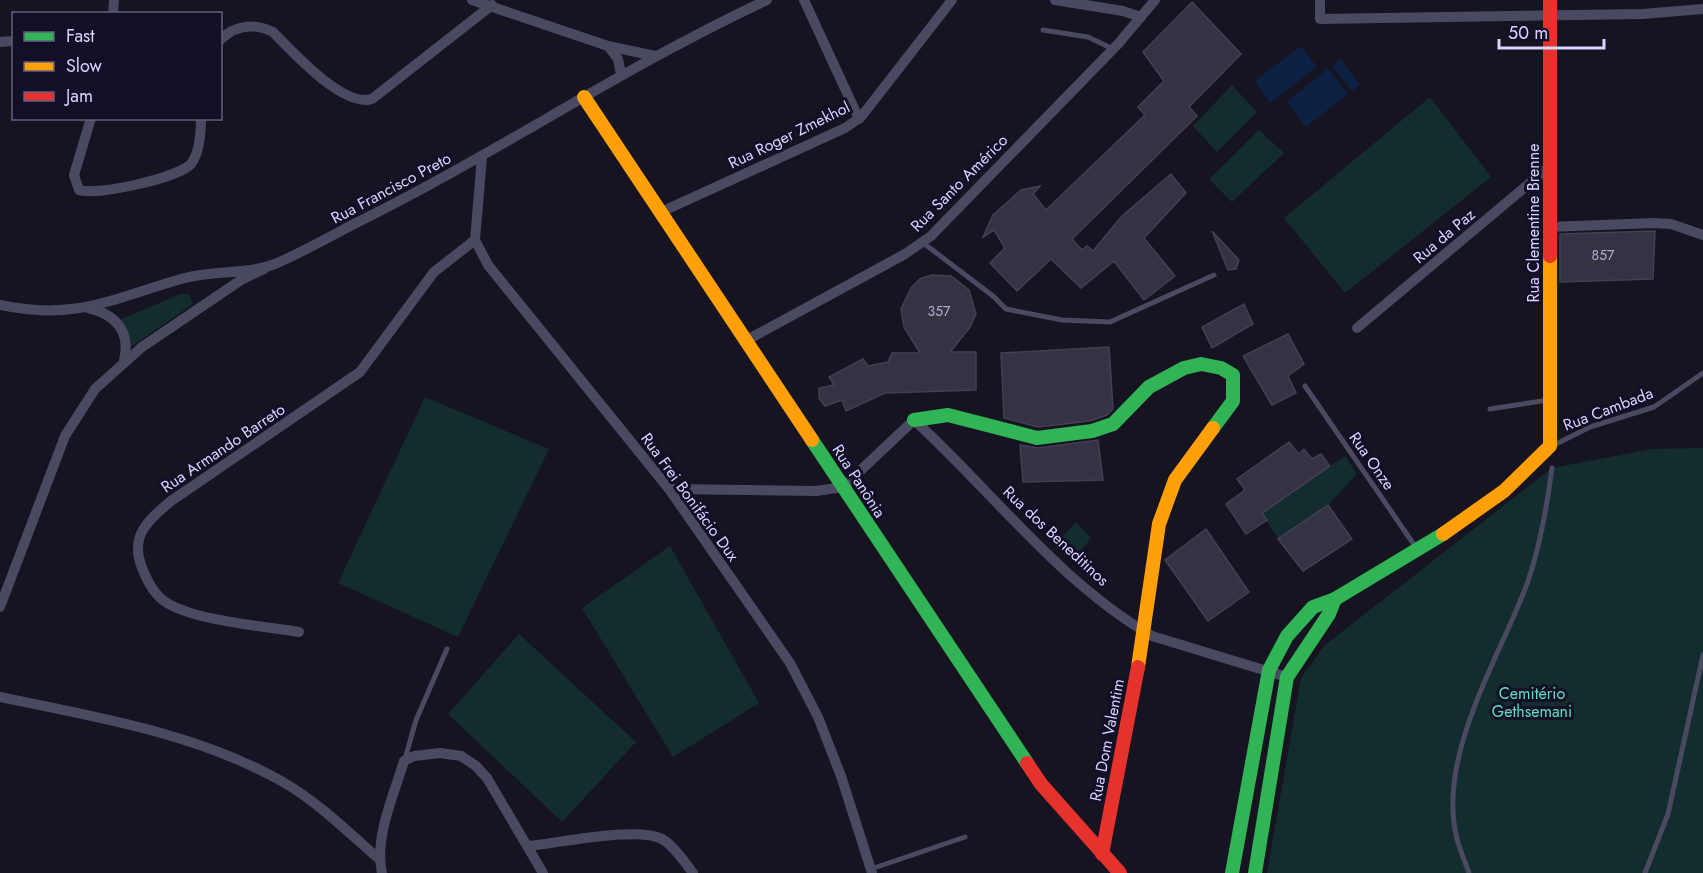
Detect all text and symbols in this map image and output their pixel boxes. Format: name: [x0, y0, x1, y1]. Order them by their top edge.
legend: [12, 12, 222, 120]
scale bar: [1499, 12, 1604, 50]
text: 50 m: [1508, 20, 1548, 46]
text: Fast: [66, 23, 95, 49]
text: Slow: [66, 53, 103, 79]
text: Jam: [64, 83, 93, 109]
street label: Rua Roger Zmekhol: [724, 96, 854, 174]
street label: Rua Santo Américo: [905, 129, 1013, 237]
street label: Rua Clementine Brenne: [1522, 144, 1545, 302]
street label: Rua Francisco Preto: [327, 146, 455, 229]
street label: Rua da Paz: [1408, 203, 1481, 269]
house number: 857: [1592, 245, 1615, 265]
house number: 357: [928, 301, 951, 321]
street label: Rua Cambada: [1560, 381, 1656, 437]
street label: Rua Armando Barreto: [156, 398, 290, 498]
street label: Rua Onze: [1344, 427, 1400, 495]
street label: Rua Frei Bonifácio Dux: [635, 428, 745, 566]
street label: Rua Panônia: [827, 440, 891, 522]
street label: Rua dos Beneditinos: [998, 481, 1114, 591]
street label: Rua Dom Valentim: [1084, 677, 1130, 803]
park label: Cemitério Gethsemani: [1492, 682, 1572, 723]

